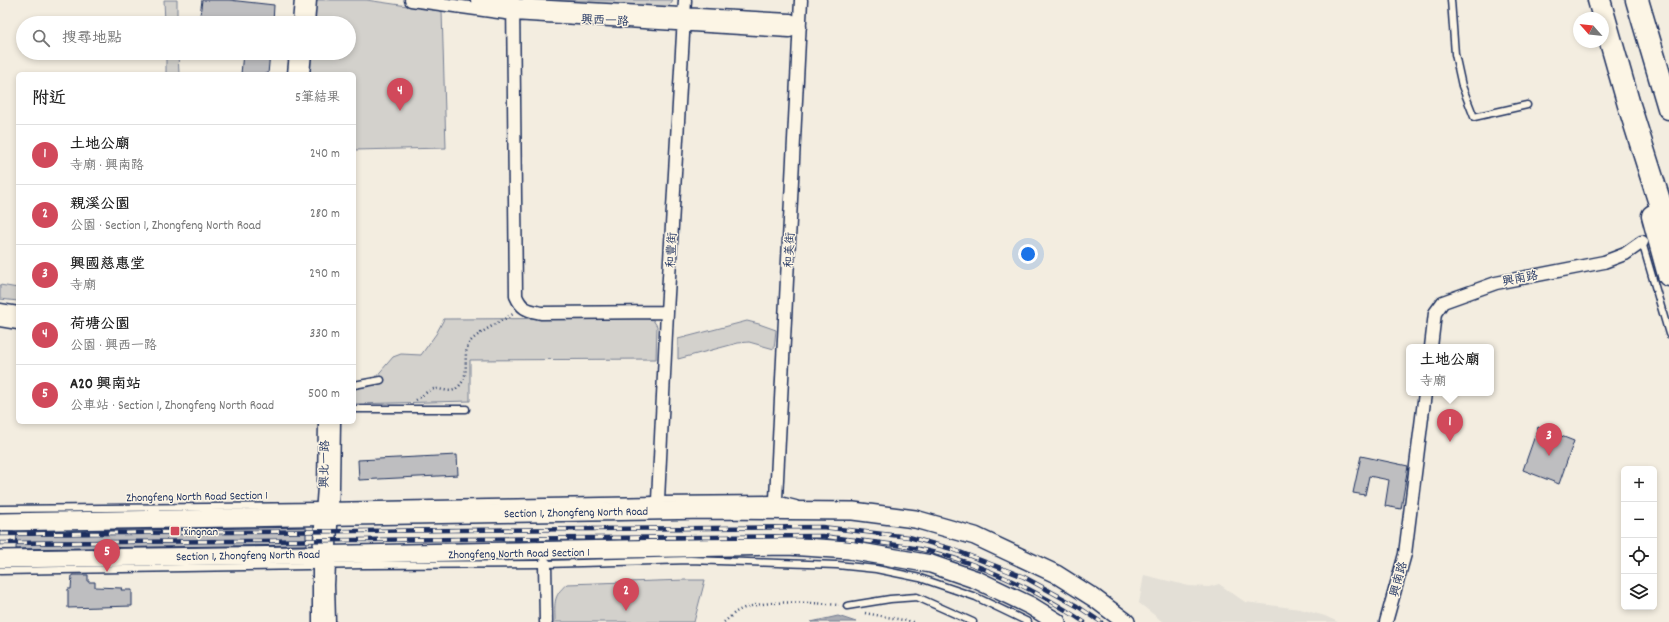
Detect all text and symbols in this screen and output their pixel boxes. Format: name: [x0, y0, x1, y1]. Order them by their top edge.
street label: 興西一路: [581, 12, 629, 31]
north arrow: [1573, 12, 1609, 48]
search box: [16, 16, 356, 60]
icon: search: [30, 27, 52, 49]
text: 搜尋地點: [62, 28, 122, 50]
pin: 4: [387, 78, 413, 111]
text: 附近: [32, 88, 66, 112]
text: 5筆結果: [295, 89, 340, 108]
text: 土地公廟: [70, 134, 130, 156]
text: 1: [44, 145, 46, 164]
text: 240 m: [310, 145, 340, 164]
text: 寺廟 · 興南路: [70, 157, 144, 176]
text: 親溪公園: [70, 194, 130, 216]
text: 2: [42, 205, 48, 224]
text: 280 m: [310, 205, 340, 224]
text: 公園 · Section 1, Zhongfeng North Road: [70, 217, 261, 236]
street label: 和豐街: [663, 232, 682, 269]
street label: 和美街: [781, 232, 800, 269]
your location: [1018, 244, 1038, 264]
text: 興國慈惠堂: [70, 254, 145, 276]
text: 3: [42, 265, 48, 284]
text: 290 m: [309, 265, 340, 284]
street label: 興南路: [1501, 268, 1540, 291]
text: 寺廟: [70, 277, 96, 296]
text: 荷塘公園: [70, 314, 130, 336]
text: 4: [42, 325, 48, 344]
text: 330 m: [309, 325, 340, 344]
text: 公園 · 興西一路: [70, 337, 157, 356]
popup: [1406, 344, 1494, 396]
text: 土地公廟: [1420, 350, 1480, 372]
text: 寺廟: [1420, 373, 1446, 392]
text: A20 興南站: [70, 374, 141, 396]
text: 5: [42, 385, 48, 404]
text: 500 m: [308, 385, 340, 404]
text: 公車站 · Section 1, Zhongfeng North Road: [70, 397, 274, 416]
pin: 1: [1437, 409, 1463, 442]
pin: 3: [1536, 423, 1562, 456]
street label: 興北一路: [317, 440, 334, 488]
map controls: [1621, 466, 1657, 610]
button: +: [1621, 466, 1657, 502]
street label: Zhongfeng North Road Section 1: [126, 488, 268, 507]
button: −: [1621, 502, 1657, 538]
street label: Section 1, Zhongfeng North Road: [504, 504, 648, 523]
place label: Xingnan: [184, 524, 218, 541]
marker: Xingnan: [169, 525, 181, 537]
button: locate: [1621, 538, 1657, 574]
pin: 5: [94, 539, 120, 572]
street label: Zhongfeng North Road Section 1: [448, 545, 590, 564]
street label: Section 1, Zhongfeng North Road: [176, 547, 320, 566]
street label: 興南路: [1387, 560, 1412, 599]
button: layers: [1621, 574, 1657, 610]
pin: 2: [613, 578, 639, 611]

